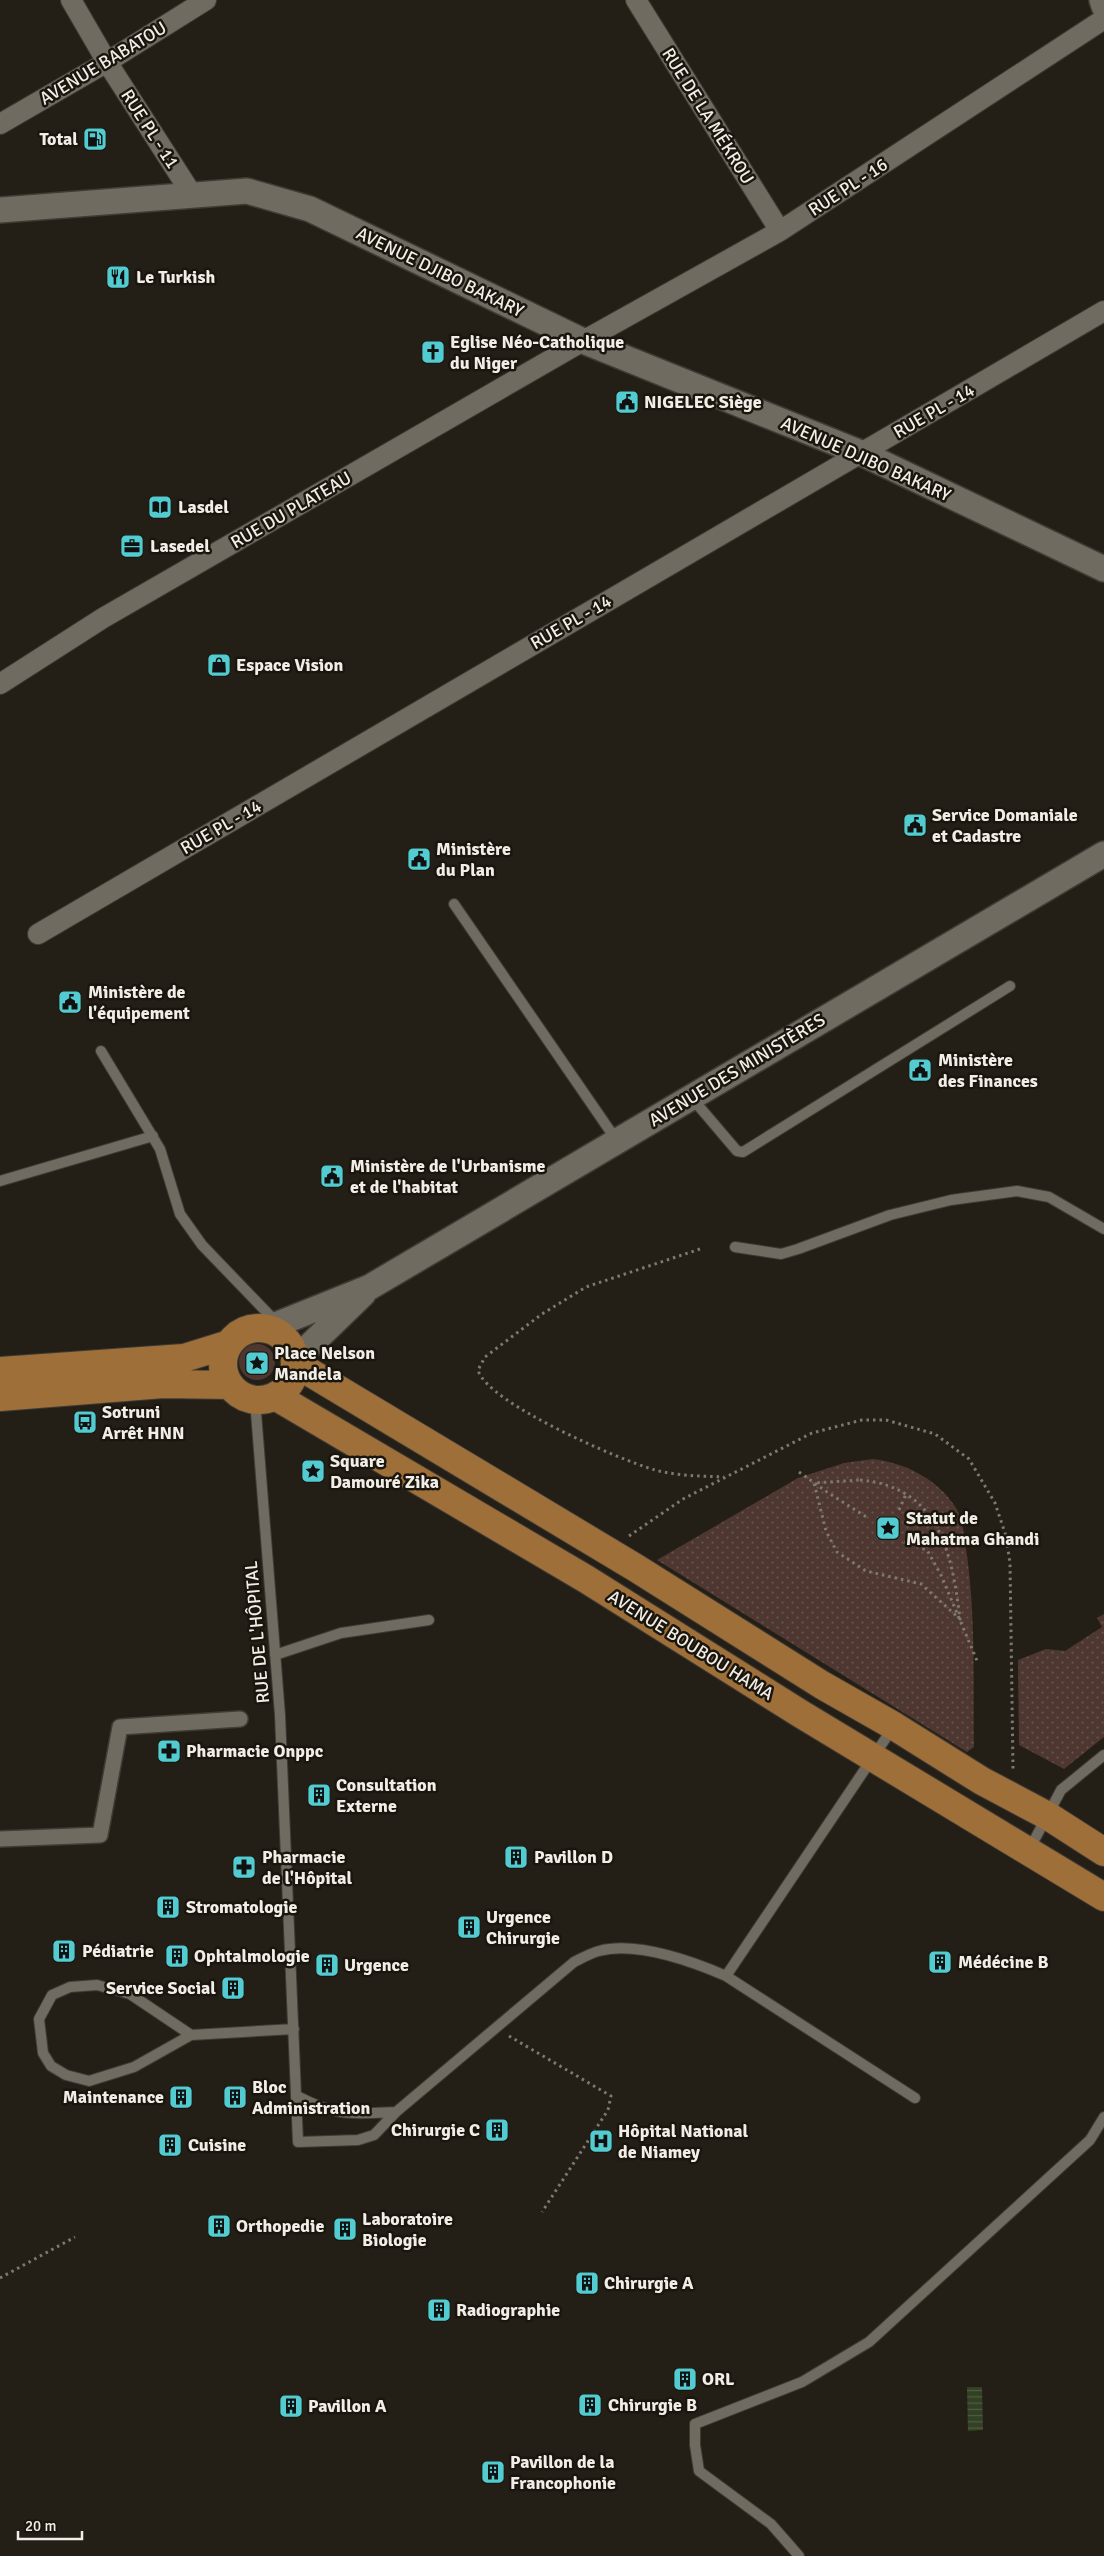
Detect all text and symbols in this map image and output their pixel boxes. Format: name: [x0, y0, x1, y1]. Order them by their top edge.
street label: AVENUE BABATOU: [36, 16, 170, 110]
street label: RUE DE LA MÉKROU: [657, 44, 759, 188]
street label: RUE PL - 11: [116, 85, 184, 173]
fuel station icon: Total: [82, 126, 108, 152]
place label: Total: [39, 128, 78, 150]
street label: RUE PL - 16: [804, 153, 892, 221]
street label: AVENUE DJIBO BAKARY: [353, 222, 527, 322]
restaurant icon: Le Turkish: [105, 264, 131, 290]
place label: Le Turkish: [136, 266, 215, 288]
place label: Eglise Néo-Catholique du Niger: [450, 331, 624, 374]
church icon: Eglise Néo-Catholique du Niger: [420, 339, 446, 365]
street label: RUE PL - 14: [890, 379, 979, 443]
public building icon: NIGELEC Siège: [614, 389, 640, 415]
place label: NIGELEC Siège: [644, 391, 762, 413]
street label: AVENUE DJIBO BAKARY: [778, 412, 954, 506]
street label: RUE DU PLATEAU: [227, 467, 355, 553]
library icon: Lasdel: [147, 494, 173, 520]
place label: Lasdel: [178, 496, 229, 518]
office icon: Lasedel: [119, 533, 145, 559]
place label: Lasedel: [150, 535, 210, 557]
street label: RUE PL - 14: [527, 590, 616, 654]
shop icon: Espace Vision: [206, 652, 232, 678]
place label: Espace Vision: [236, 654, 344, 676]
street label: RUE PL - 14: [177, 795, 266, 859]
place label: Service Domaniale et Cadastre: [932, 804, 1078, 847]
public building icon: Service Domaniale et Cadastre: [902, 812, 928, 838]
place label: Ministère du Plan: [436, 838, 511, 881]
public building icon: Ministère du Plan: [406, 846, 432, 872]
place label: Ministère de l'équipement: [88, 981, 190, 1024]
public building icon: Ministère de l'équipement: [57, 989, 83, 1015]
street label: AVENUE DES MINISTÈRES: [645, 1009, 829, 1131]
place label: Ministère des Finances: [938, 1049, 1038, 1092]
public building icon: Ministère des Finances: [907, 1057, 933, 1083]
place label: Ministère de l'Urbanisme et de l'habitat: [350, 1155, 546, 1198]
public building icon: Ministère de l'Urbanisme et de l'habitat: [319, 1163, 345, 1189]
place label: Place Nelson Mandela: [274, 1342, 375, 1385]
place icon: Place Nelson Mandela: [244, 1350, 270, 1376]
place label: Sotruni Arrêt HNN: [102, 1401, 185, 1444]
bus stop icon: Sotruni Arrêt HNN: [72, 1409, 98, 1435]
place label: Square Damouré Zika: [330, 1450, 439, 1493]
place icon: Square Damouré Zika: [300, 1458, 326, 1484]
place label: Statut de Mahatma Ghandi: [906, 1507, 1039, 1550]
place icon: Statut de Mahatma Ghandi: [875, 1515, 901, 1541]
street label: RUE DE L'HÔPITAL: [240, 1560, 274, 1704]
street label: AVENUE BOUBOU HAMA: [604, 1585, 778, 1705]
pharmacy icon: Pharmacie Onppc: [156, 1738, 182, 1764]
place label: Pharmacie Onppc: [186, 1740, 324, 1762]
place label: Consultation Externe: [336, 1774, 437, 1817]
building icon: Consultation Externe: [306, 1782, 332, 1808]
building icon: Pavillon D: [503, 1844, 529, 1870]
place label: Pharmacie de l'Hôpital: [262, 1846, 353, 1889]
place label: Pavillon D: [534, 1846, 613, 1868]
pharmacy icon: Pharmacie de l'Hôpital: [231, 1854, 257, 1880]
building icon: Stromatologie: [155, 1894, 181, 1920]
place label: Stromatologie: [186, 1896, 298, 1918]
place label: Urgence Chirurgie: [486, 1906, 560, 1949]
building icon: Urgence Chirurgie: [456, 1914, 482, 1940]
building icon: Pédiatrie: [51, 1938, 77, 1964]
place label: Pédiatrie: [82, 1940, 154, 1962]
building icon: Ophtalmologie: [164, 1943, 190, 1969]
place label: Ophtalmologie: [194, 1945, 310, 1967]
building icon: Médécine B: [927, 1949, 953, 1975]
place label: Médécine B: [958, 1951, 1048, 1973]
building icon: Urgence: [314, 1952, 340, 1978]
place label: Urgence: [344, 1954, 409, 1976]
building icon: Service Social: [220, 1975, 246, 2001]
place label: Service Social: [106, 1977, 216, 1999]
place label: Bloc Administration: [252, 2076, 370, 2119]
building icon: Maintenance: [168, 2084, 194, 2110]
building icon: Bloc Administration: [222, 2084, 248, 2110]
place label: Maintenance: [63, 2086, 164, 2108]
building icon: Chirurgie C: [484, 2117, 510, 2143]
place label: Chirurgie C: [391, 2119, 480, 2141]
place label: Hôpital National de Niamey: [618, 2120, 748, 2163]
hospital icon: Hôpital National de Niamey: [588, 2128, 614, 2154]
building icon: Cuisine: [157, 2132, 183, 2158]
place label: Cuisine: [188, 2134, 246, 2156]
place label: Laboratoire Biologie: [362, 2208, 453, 2251]
building icon: Orthopedie: [206, 2213, 232, 2239]
place label: Orthopedie: [236, 2215, 324, 2237]
building icon: Laboratoire Biologie: [332, 2216, 358, 2242]
building icon: Chirurgie A: [574, 2270, 600, 2296]
place label: Chirurgie A: [604, 2272, 694, 2294]
building icon: Radiographie: [426, 2297, 452, 2323]
place label: Radiographie: [456, 2299, 560, 2321]
building icon: ORL: [672, 2366, 698, 2392]
place label: ORL: [702, 2368, 735, 2390]
building icon: Chirurgie B: [577, 2392, 603, 2418]
building icon: Pavillon A: [278, 2393, 304, 2419]
place label: Chirurgie B: [608, 2394, 697, 2416]
place label: Pavillon A: [308, 2395, 387, 2417]
place label: Pavillon de la Francophonie: [510, 2451, 616, 2494]
building icon: Pavillon de la Francophonie: [480, 2459, 506, 2485]
scale bar: [18, 2508, 81, 2540]
text: 20 m: [25, 2517, 56, 2535]

